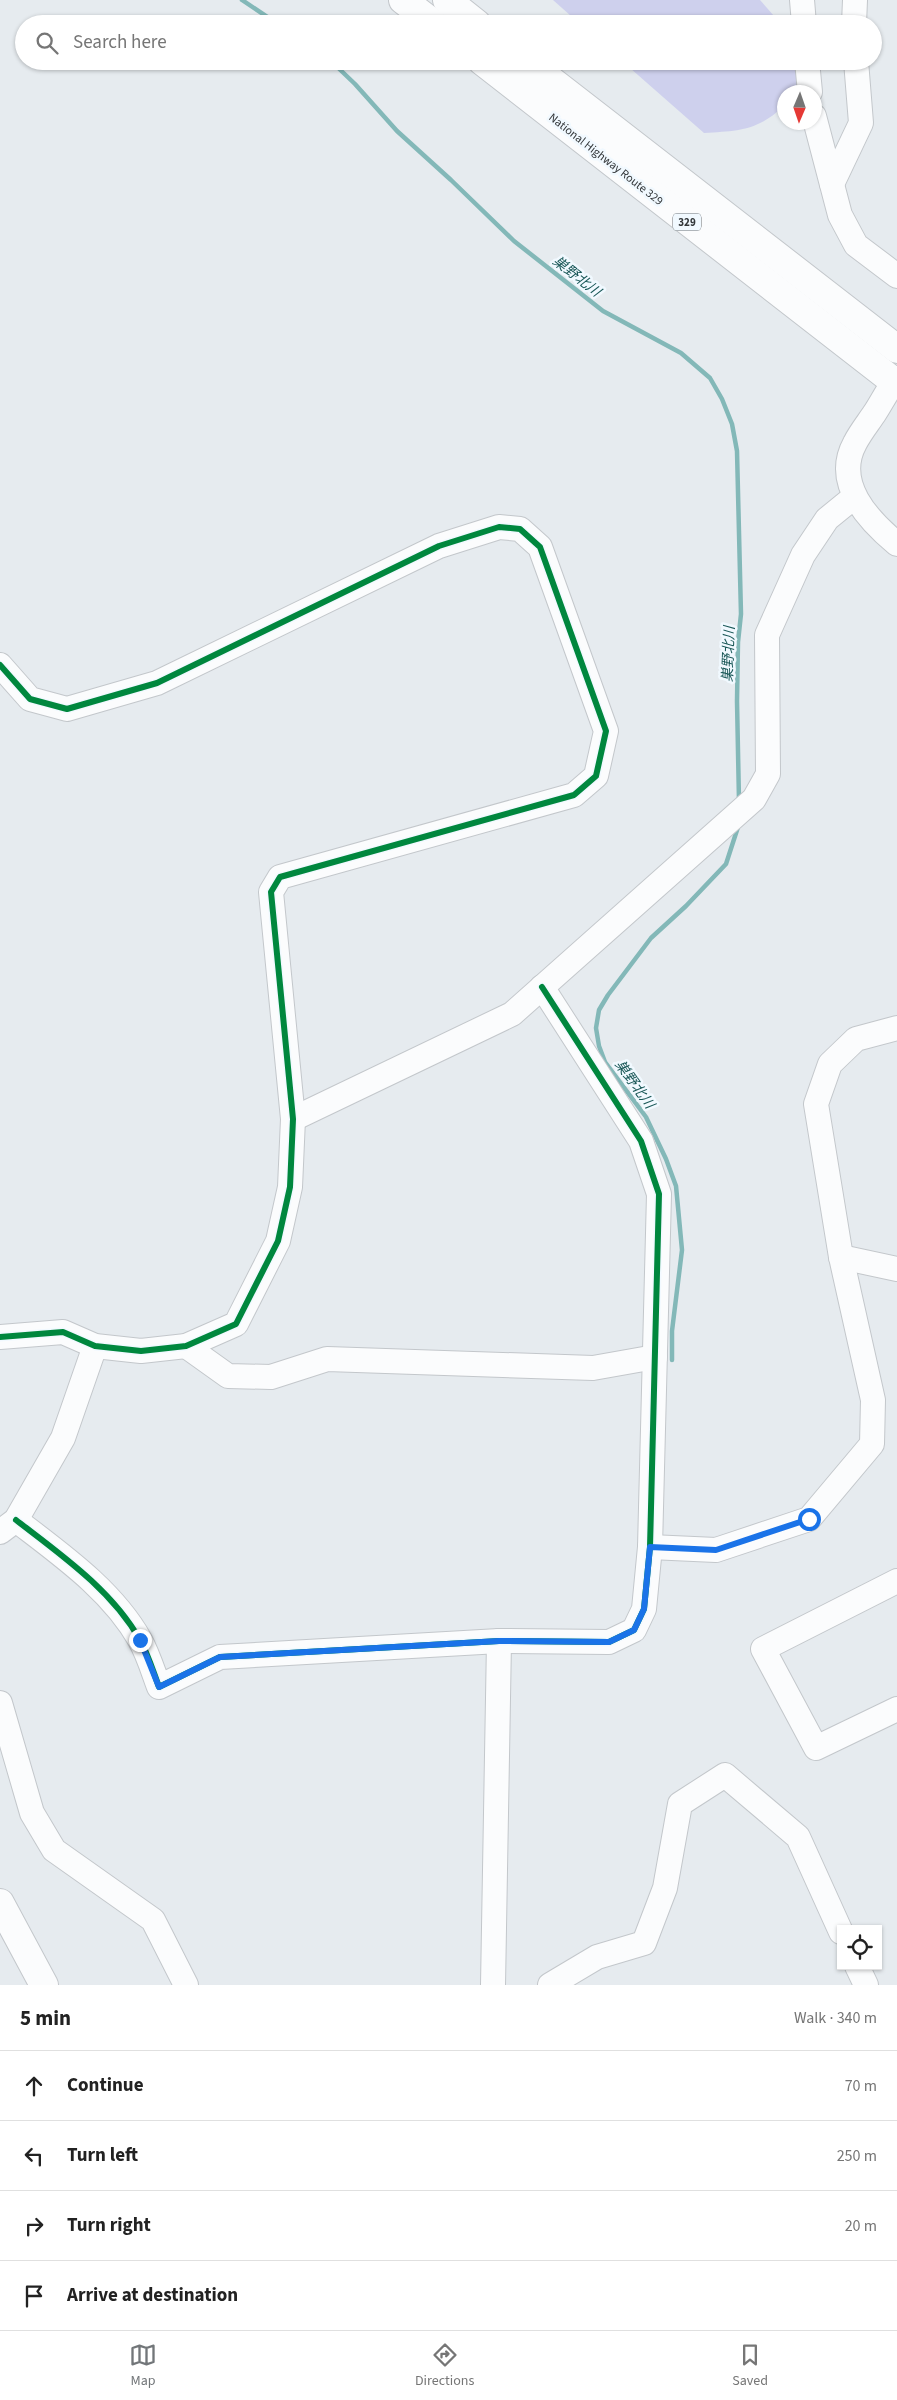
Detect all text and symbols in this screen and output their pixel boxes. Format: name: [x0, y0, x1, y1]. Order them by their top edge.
search box: [15, 15, 882, 70]
icon: search: [33, 29, 61, 57]
text: Search here: [73, 29, 167, 56]
north arrow: [777, 85, 822, 130]
street label: National Highway Route 329: [545, 109, 667, 210]
road number: 329: [673, 213, 701, 230]
water label: 巣野北川: [548, 252, 606, 303]
water label: 巣野北川: [718, 624, 740, 682]
water label: 巣野北川: [610, 1056, 660, 1115]
route start: [798, 1508, 821, 1531]
route end: [129, 1629, 152, 1652]
map controls: [837, 1925, 882, 1970]
button: locate: [837, 1925, 882, 1970]
text: 5 min: [20, 2003, 71, 2033]
text: Walk · 340 m: [794, 2007, 877, 2029]
icon: ahead: [20, 2072, 48, 2100]
text: Continue: [67, 2072, 144, 2099]
text: 70 m: [845, 2075, 877, 2097]
icon: left: [20, 2142, 48, 2170]
text: Turn left: [67, 2142, 138, 2169]
text: 250 m: [837, 2145, 877, 2167]
icon: right: [20, 2212, 48, 2240]
text: Turn right: [67, 2212, 151, 2239]
text: 20 m: [845, 2215, 877, 2237]
icon: arrive: [20, 2282, 48, 2310]
text: Arrive at destination: [67, 2282, 238, 2309]
tab: Map: [129, 2341, 157, 2391]
tab: Directions: [415, 2341, 474, 2391]
tab: Saved: [732, 2341, 768, 2391]

